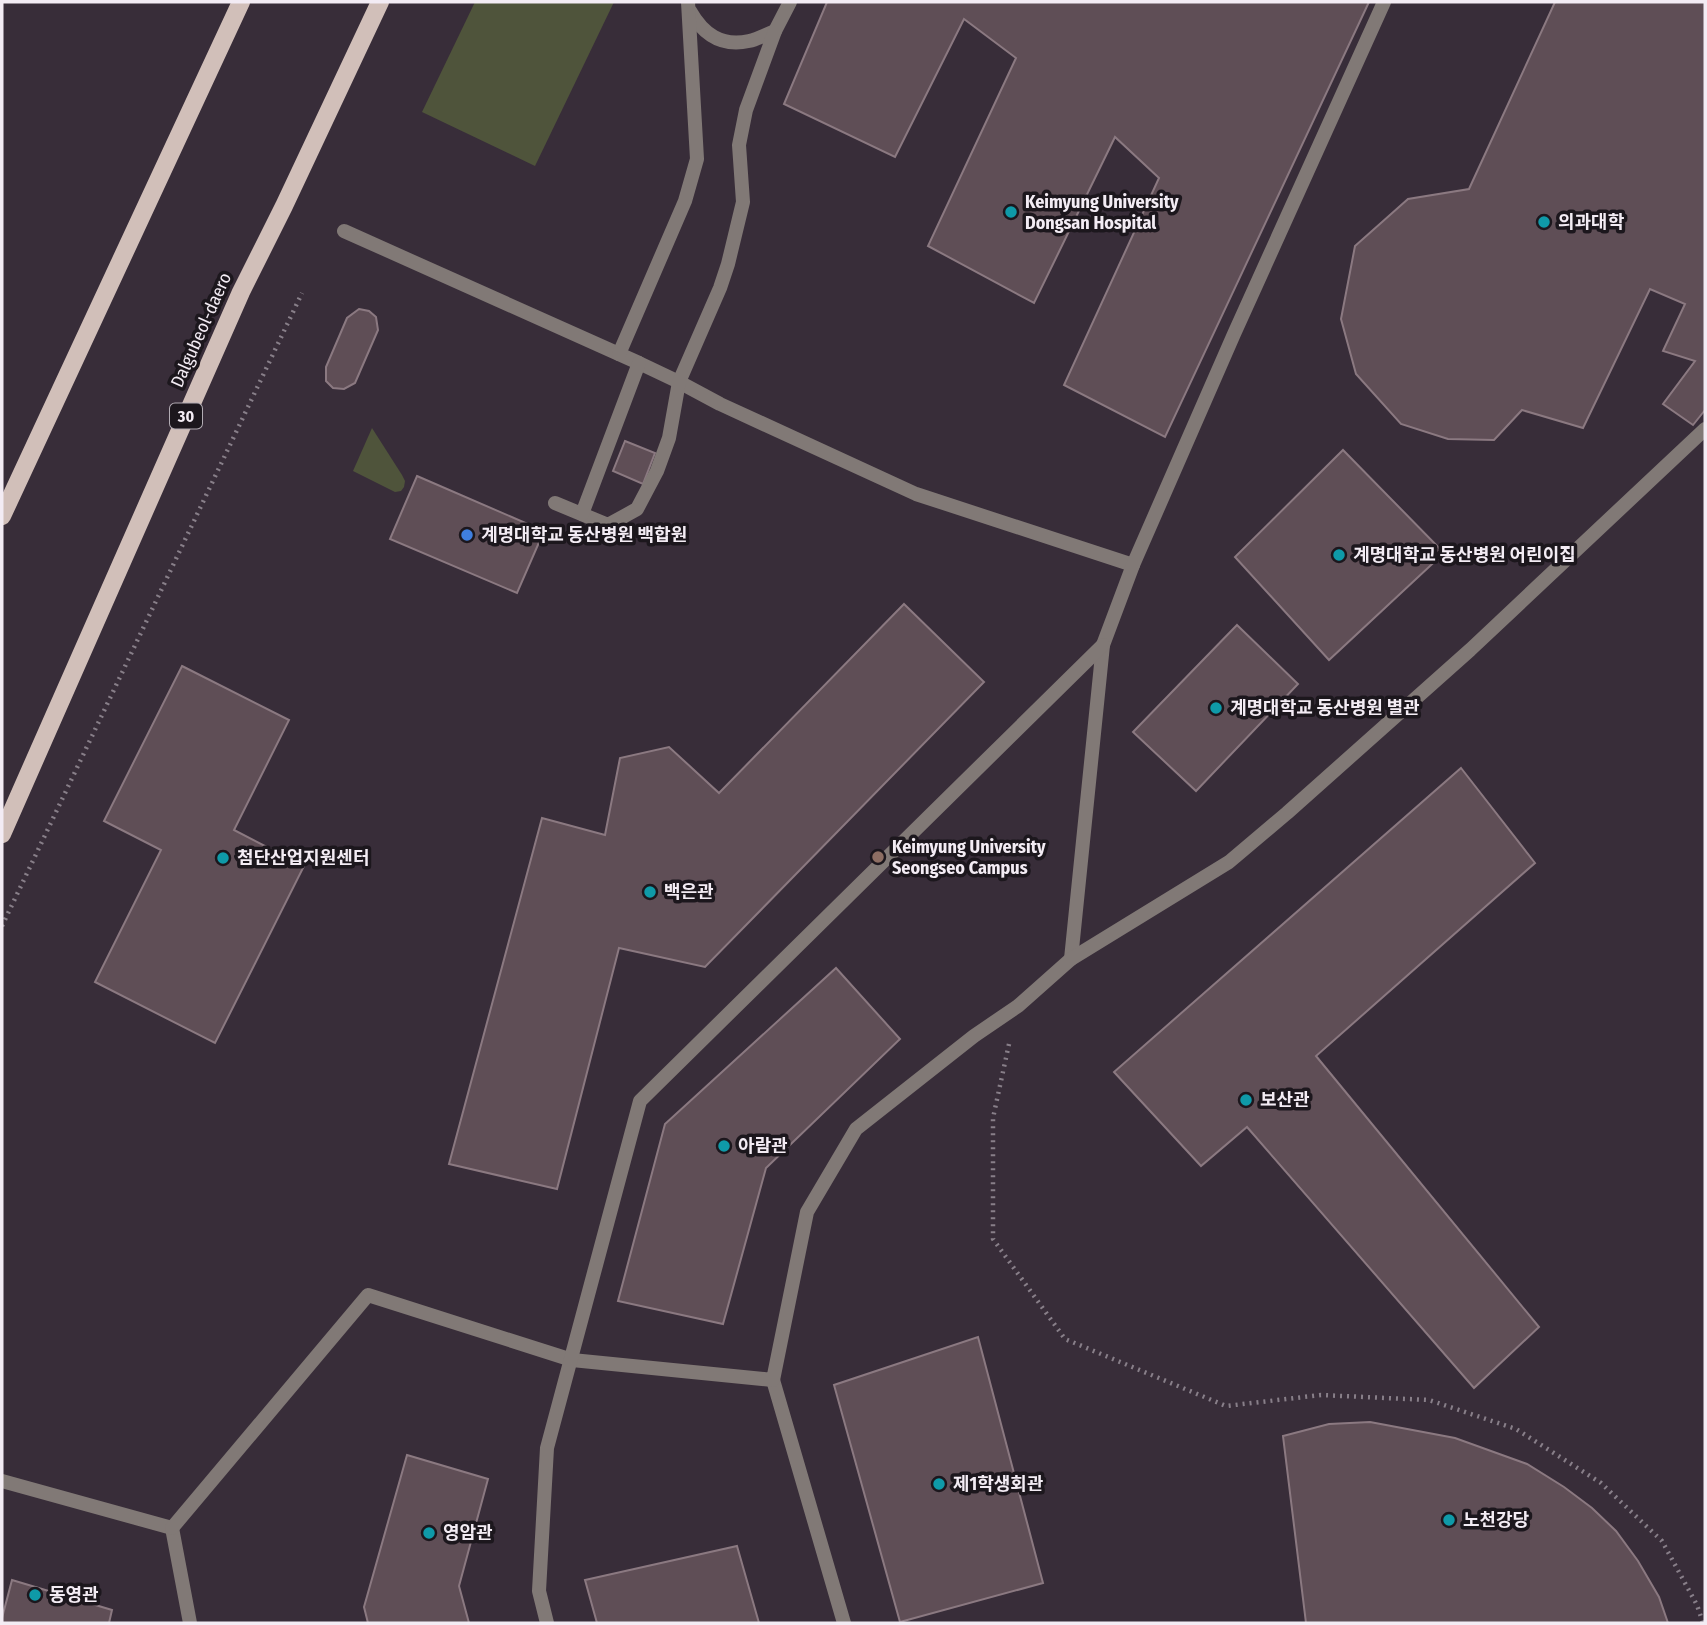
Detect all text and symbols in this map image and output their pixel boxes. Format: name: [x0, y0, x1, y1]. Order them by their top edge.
place label: Keimyung University Dongsan Hospital: [1025, 191, 1179, 234]
marker: Keimyung University Dongsan Hospital: [1003, 204, 1019, 220]
place label: 의과대학: [1558, 211, 1625, 233]
marker: 의과대학: [1536, 214, 1552, 230]
street label: Dalgubeol-daero: [166, 269, 236, 391]
road number: 30: [170, 404, 202, 428]
place label: 계명대학교 동산병원 백합원: [481, 524, 687, 546]
marker: 계명대학교 동산병원 백합원: [459, 527, 475, 543]
place label: 계명대학교 동산병원 어린이집: [1353, 544, 1576, 566]
marker: 계명대학교 동산병원 어린이집: [1331, 547, 1347, 563]
place label: 계명대학교 동산병원 별관: [1230, 697, 1420, 719]
marker: 계명대학교 동산병원 별관: [1208, 700, 1224, 716]
place label: Keimyung University Seongseo Campus: [892, 836, 1046, 879]
place label: 첨단산업지원센터: [237, 847, 369, 869]
marker: Keimyung University Seongseo Campus: [870, 849, 886, 865]
marker: 첨단산업지원센터: [215, 850, 231, 866]
place label: 백은관: [664, 881, 714, 903]
marker: 백은관: [642, 884, 658, 900]
place label: 보산관: [1260, 1089, 1310, 1111]
marker: 보산관: [1238, 1092, 1254, 1108]
place label: 아람관: [738, 1135, 788, 1157]
marker: 아람관: [716, 1138, 732, 1154]
place label: 제1학생회관: [953, 1473, 1044, 1495]
marker: 제1학생회관: [931, 1476, 947, 1492]
place label: 노천강당: [1463, 1509, 1529, 1531]
marker: 노천강당: [1441, 1512, 1457, 1528]
place label: 영암관: [443, 1522, 493, 1544]
marker: 영암관: [421, 1525, 437, 1541]
place label: 동영관: [49, 1584, 99, 1606]
marker: 동영관: [27, 1587, 43, 1603]

